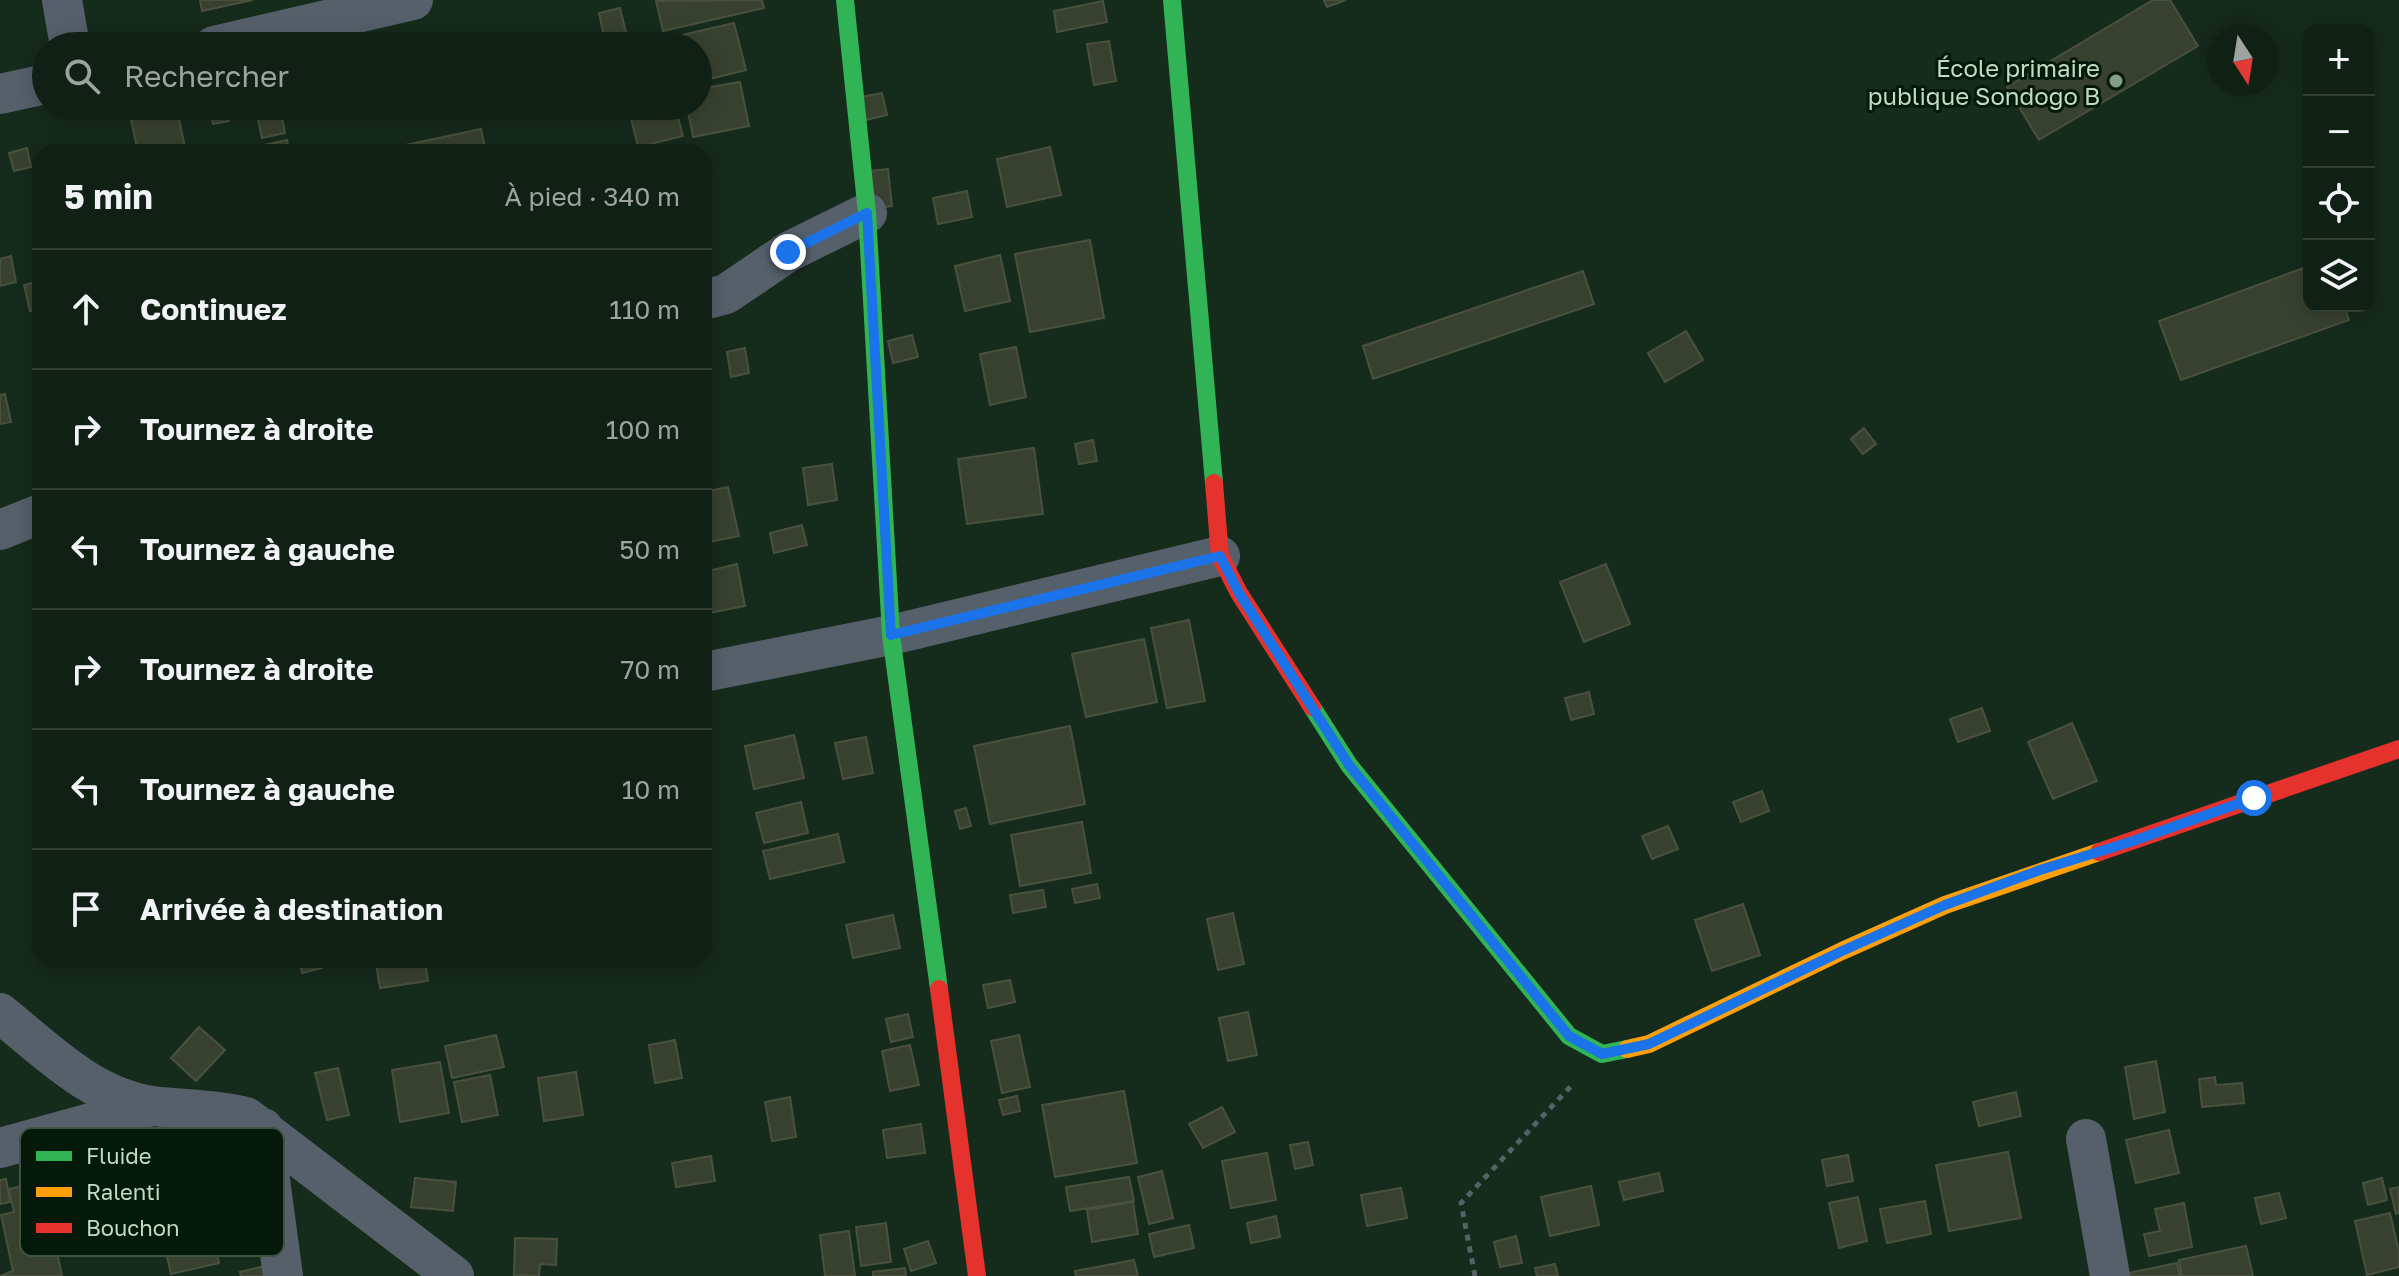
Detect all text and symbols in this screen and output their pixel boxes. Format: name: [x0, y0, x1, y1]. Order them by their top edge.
north arrow: [2207, 24, 2279, 96]
map controls: [2303, 24, 2375, 312]
button: +: [2303, 24, 2375, 96]
search box: [32, 32, 712, 120]
place label: École primaire publique Sondogo B: [1868, 53, 2100, 110]
icon: search: [60, 54, 104, 98]
text: Rechercher: [124, 58, 289, 94]
marker: École primaire publique Sondogo B: [2107, 72, 2125, 90]
button: −: [2303, 96, 2375, 168]
button: locate: [2303, 168, 2375, 240]
text: 5 min: [64, 176, 153, 216]
text: À pied · 340 m: [505, 181, 680, 212]
route end: [770, 234, 806, 270]
button: layers: [2303, 240, 2375, 312]
icon: ahead: [64, 287, 108, 331]
text: Continuez: [140, 291, 287, 327]
text: 110 m: [609, 294, 680, 325]
icon: right: [64, 407, 108, 451]
text: Tournez à droite: [140, 411, 374, 447]
text: 100 m: [606, 414, 680, 445]
icon: left: [64, 527, 108, 571]
text: Tournez à gauche: [140, 531, 395, 567]
text: 50 m: [619, 534, 680, 565]
icon: right: [64, 647, 108, 691]
text: Tournez à droite: [140, 651, 374, 687]
text: 70 m: [621, 654, 680, 685]
icon: left: [64, 767, 108, 811]
text: Tournez à gauche: [140, 771, 395, 807]
text: 10 m: [622, 774, 680, 805]
route start: [2236, 780, 2272, 816]
icon: arrive: [64, 887, 108, 931]
text: Arrivée à destination: [140, 891, 443, 927]
legend: [20, 1128, 284, 1256]
text: Fluide: [86, 1142, 152, 1169]
text: Ralenti: [86, 1178, 161, 1205]
text: Bouchon: [86, 1214, 180, 1241]

